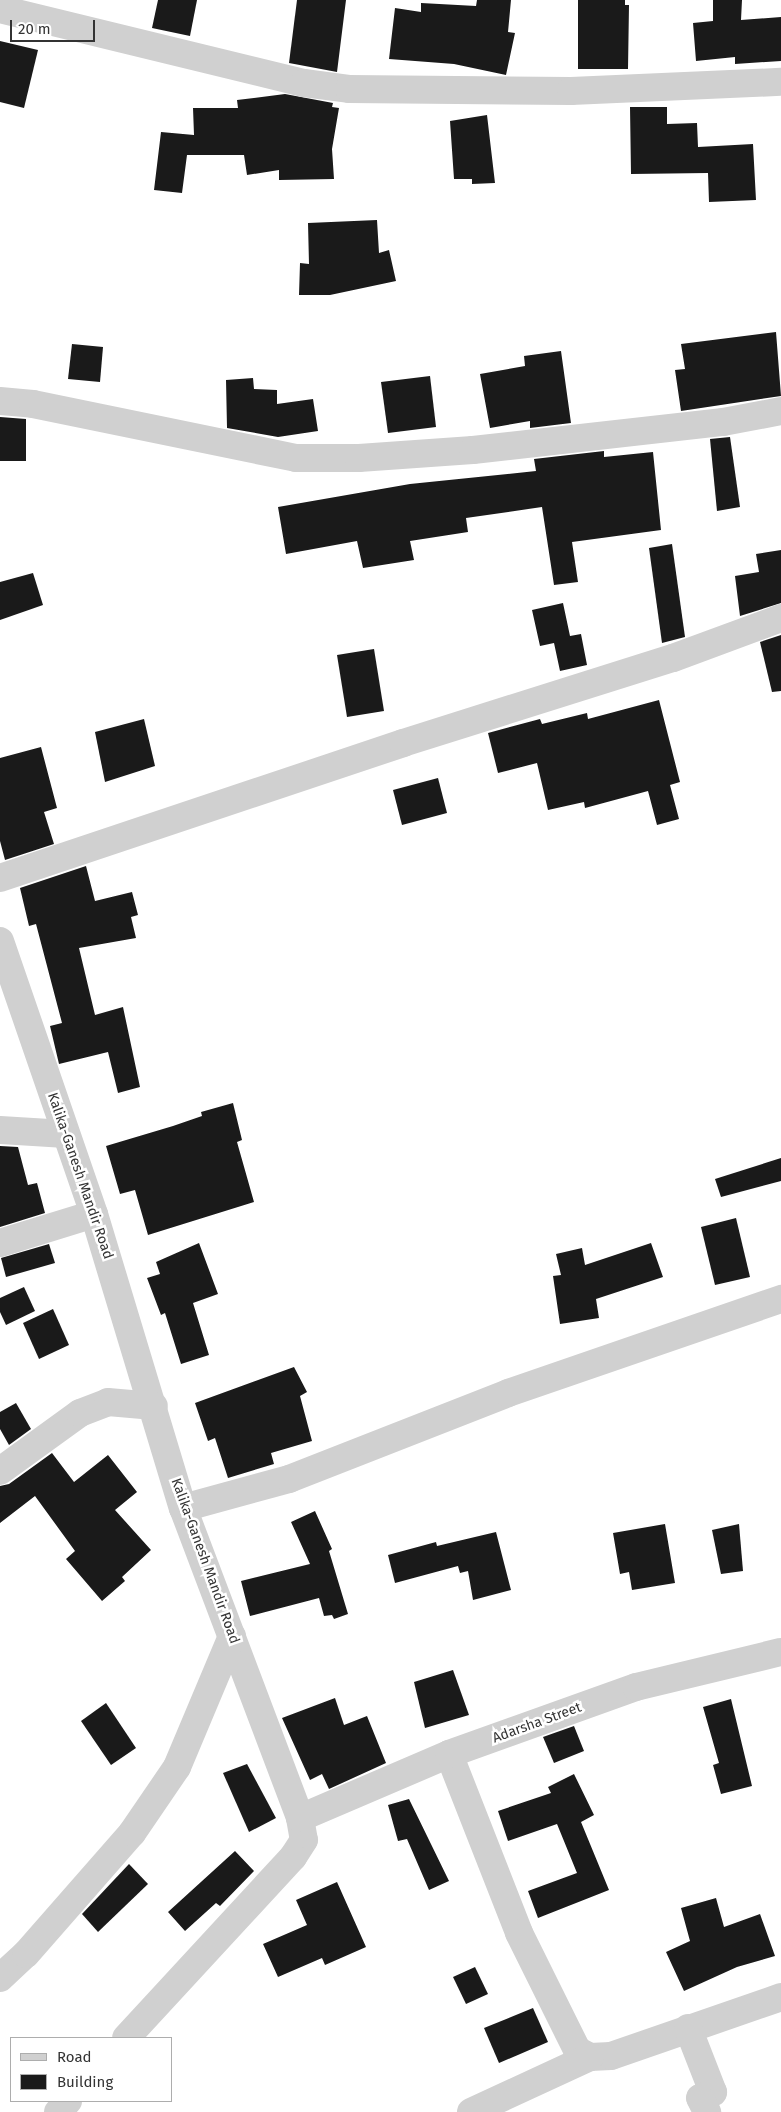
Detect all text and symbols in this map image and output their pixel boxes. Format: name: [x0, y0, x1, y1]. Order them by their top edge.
scale bar: [12, 10, 98, 42]
text: 20 m: [18, 20, 51, 38]
street label: Kalika-Ganesh Mandir Road: [44, 1091, 116, 1261]
street label: Kalika-Ganesh Mandir Road: [167, 1476, 243, 1646]
street label: Adarsha Street: [490, 1699, 584, 1747]
legend: [10, 2037, 172, 2102]
text: Road: [57, 2048, 92, 2066]
text: Building: [57, 2073, 113, 2091]

